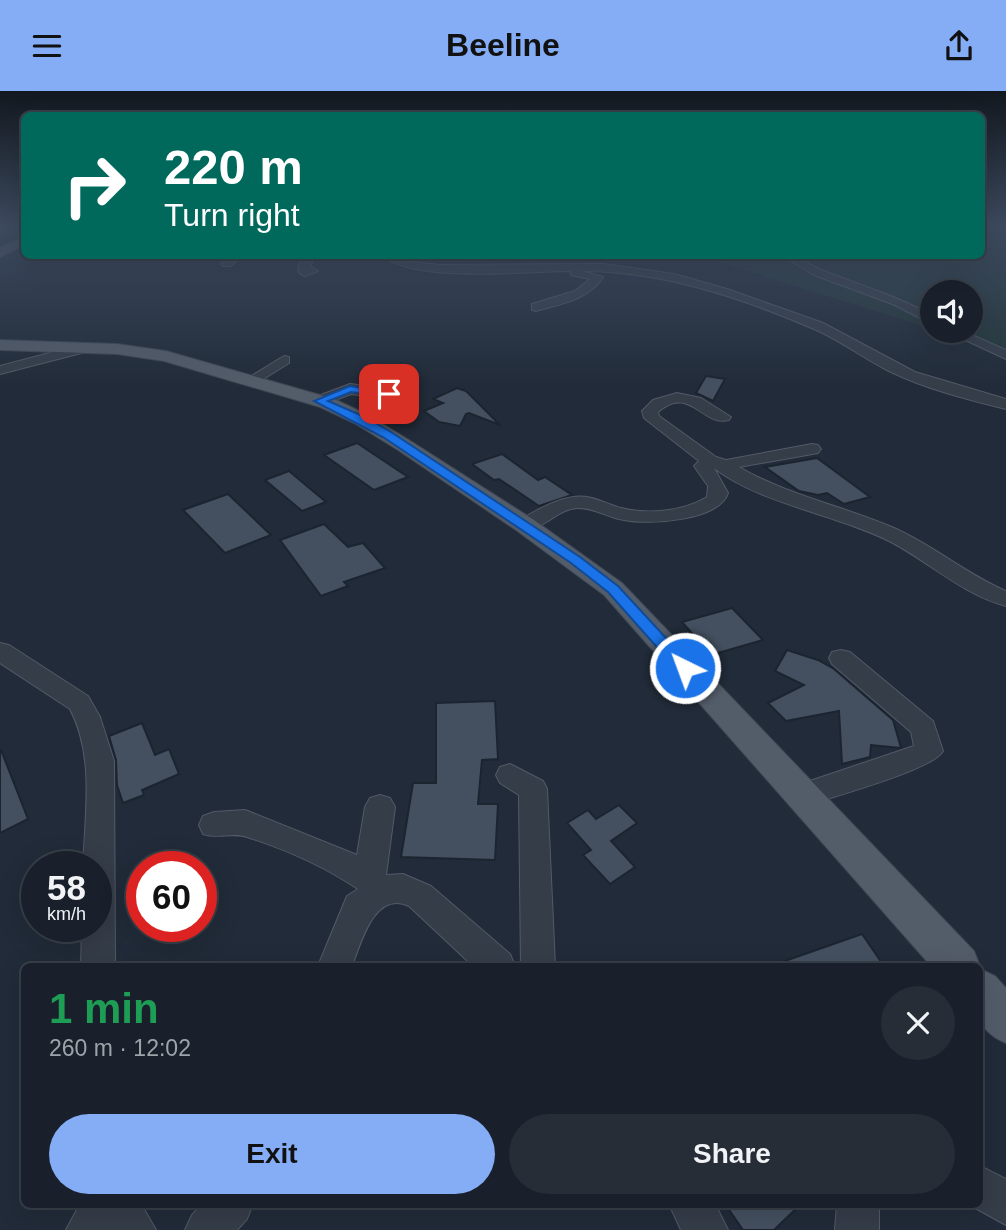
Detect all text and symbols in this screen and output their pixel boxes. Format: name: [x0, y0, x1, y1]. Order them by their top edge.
icon: menu: [28, 27, 66, 65]
text: Beeline: [446, 27, 560, 63]
icon: share: [940, 27, 978, 65]
icon: right: [49, 140, 140, 231]
text: 220 m: [164, 140, 303, 194]
text: Turn right: [164, 197, 300, 233]
map controls: [920, 280, 983, 343]
button: sound: [920, 280, 983, 343]
pin: [359, 364, 419, 424]
icon: arrive: [370, 375, 408, 413]
position arrow: [648, 631, 722, 705]
speed limit sign: 60: [126, 851, 217, 942]
text: 58: [47, 868, 86, 907]
text: km/h: [47, 904, 86, 924]
text: 1 min: [49, 985, 159, 1032]
button: close: [881, 986, 955, 1060]
text: 260 m · 12:02: [49, 1035, 191, 1061]
button: Exit: [49, 1114, 495, 1194]
button: Share: [509, 1114, 955, 1194]

